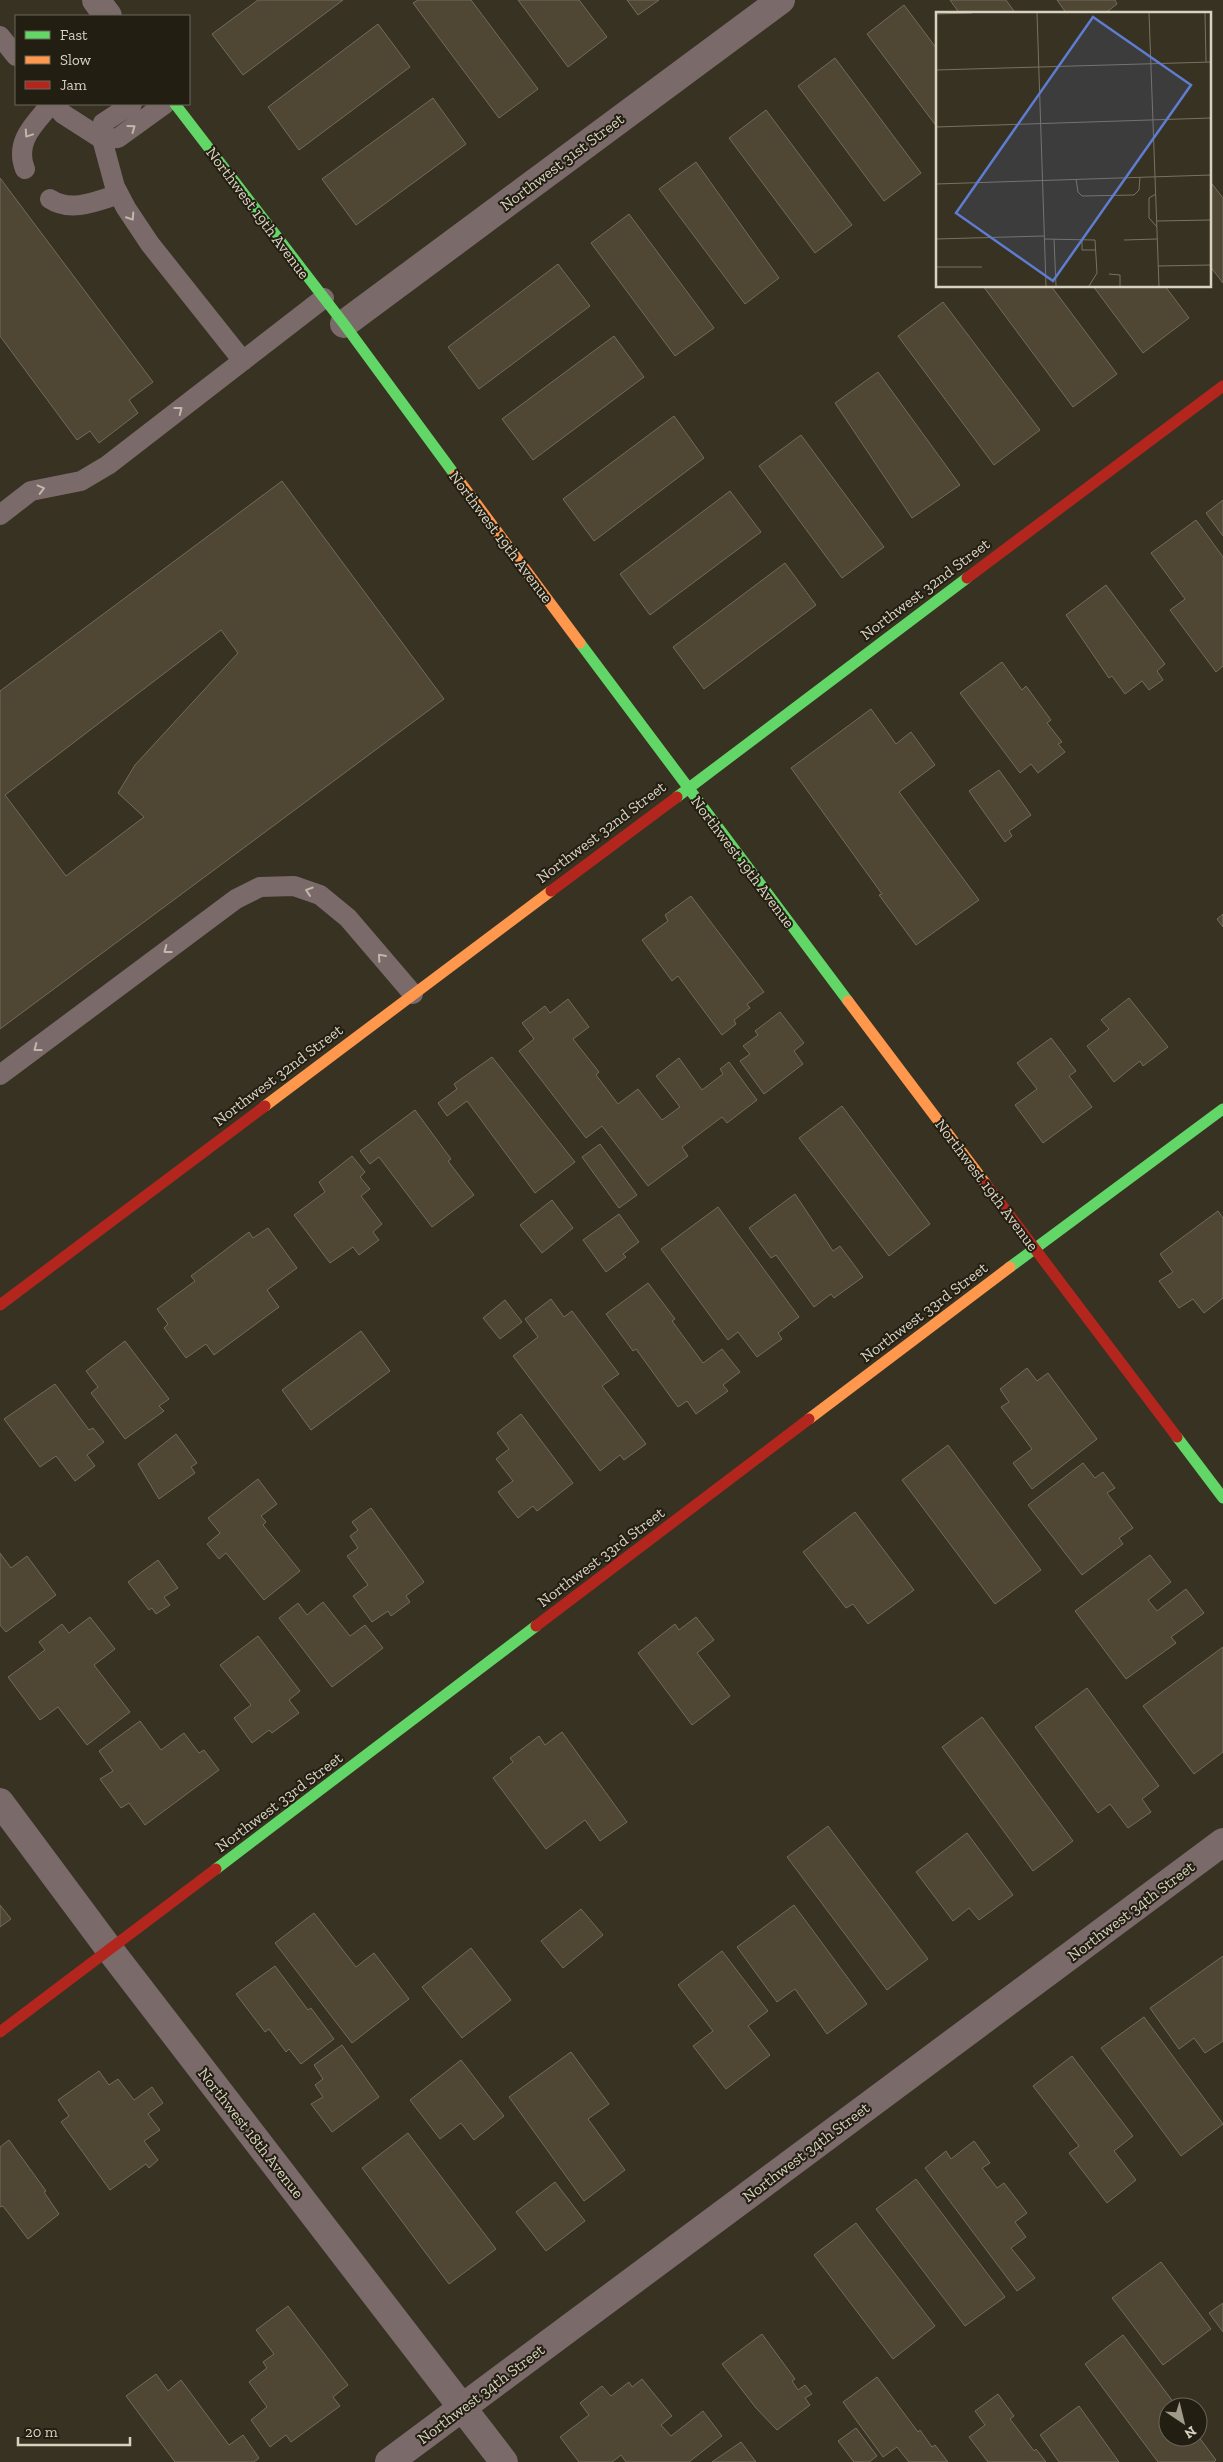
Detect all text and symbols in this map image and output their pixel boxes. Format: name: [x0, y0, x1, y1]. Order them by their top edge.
inset map: [936, 12, 1210, 288]
legend: [15, 15, 190, 105]
text: Fast: [60, 26, 88, 44]
text: Slow: [60, 51, 92, 69]
text: Jam: [60, 76, 87, 94]
street label: Northwest 31st Street: [496, 109, 628, 215]
one-way arrow: [126, 125, 136, 134]
one-way arrow: [25, 128, 34, 138]
street label: Northwest 19th Avenue: [202, 143, 314, 283]
one-way arrow: [125, 211, 135, 220]
one-way arrow: [173, 407, 183, 416]
street label: Northwest 19th Avenue: [445, 467, 557, 607]
one-way arrow: [36, 484, 45, 495]
street label: Northwest 32nd Street: [857, 534, 993, 644]
street label: Northwest 32nd Street: [533, 777, 669, 887]
street label: Northwest 19th Avenue: [687, 792, 799, 932]
one-way arrow: [305, 887, 313, 897]
one-way arrow: [163, 944, 173, 953]
one-way arrow: [378, 953, 387, 962]
street label: Northwest 32nd Street: [210, 1020, 346, 1130]
one-way arrow: [34, 1042, 43, 1050]
street label: Northwest 19th Avenue: [931, 1115, 1043, 1255]
street label: Northwest 33rd Street: [857, 1258, 991, 1366]
street label: Northwest 33rd Street: [534, 1503, 668, 1611]
street label: Northwest 33rd Street: [212, 1748, 346, 1856]
street label: Northwest 34th Street: [1064, 1857, 1198, 1965]
street label: Northwest 18th Avenue: [194, 2064, 308, 2202]
street label: Northwest 34th Street: [739, 2098, 873, 2206]
street label: Northwest 34th Street: [414, 2340, 548, 2448]
north arrow: [1158, 2397, 1208, 2447]
scale bar: [18, 2414, 130, 2446]
text: N: [1181, 2422, 1199, 2442]
text: 20 m: [25, 2423, 58, 2441]

